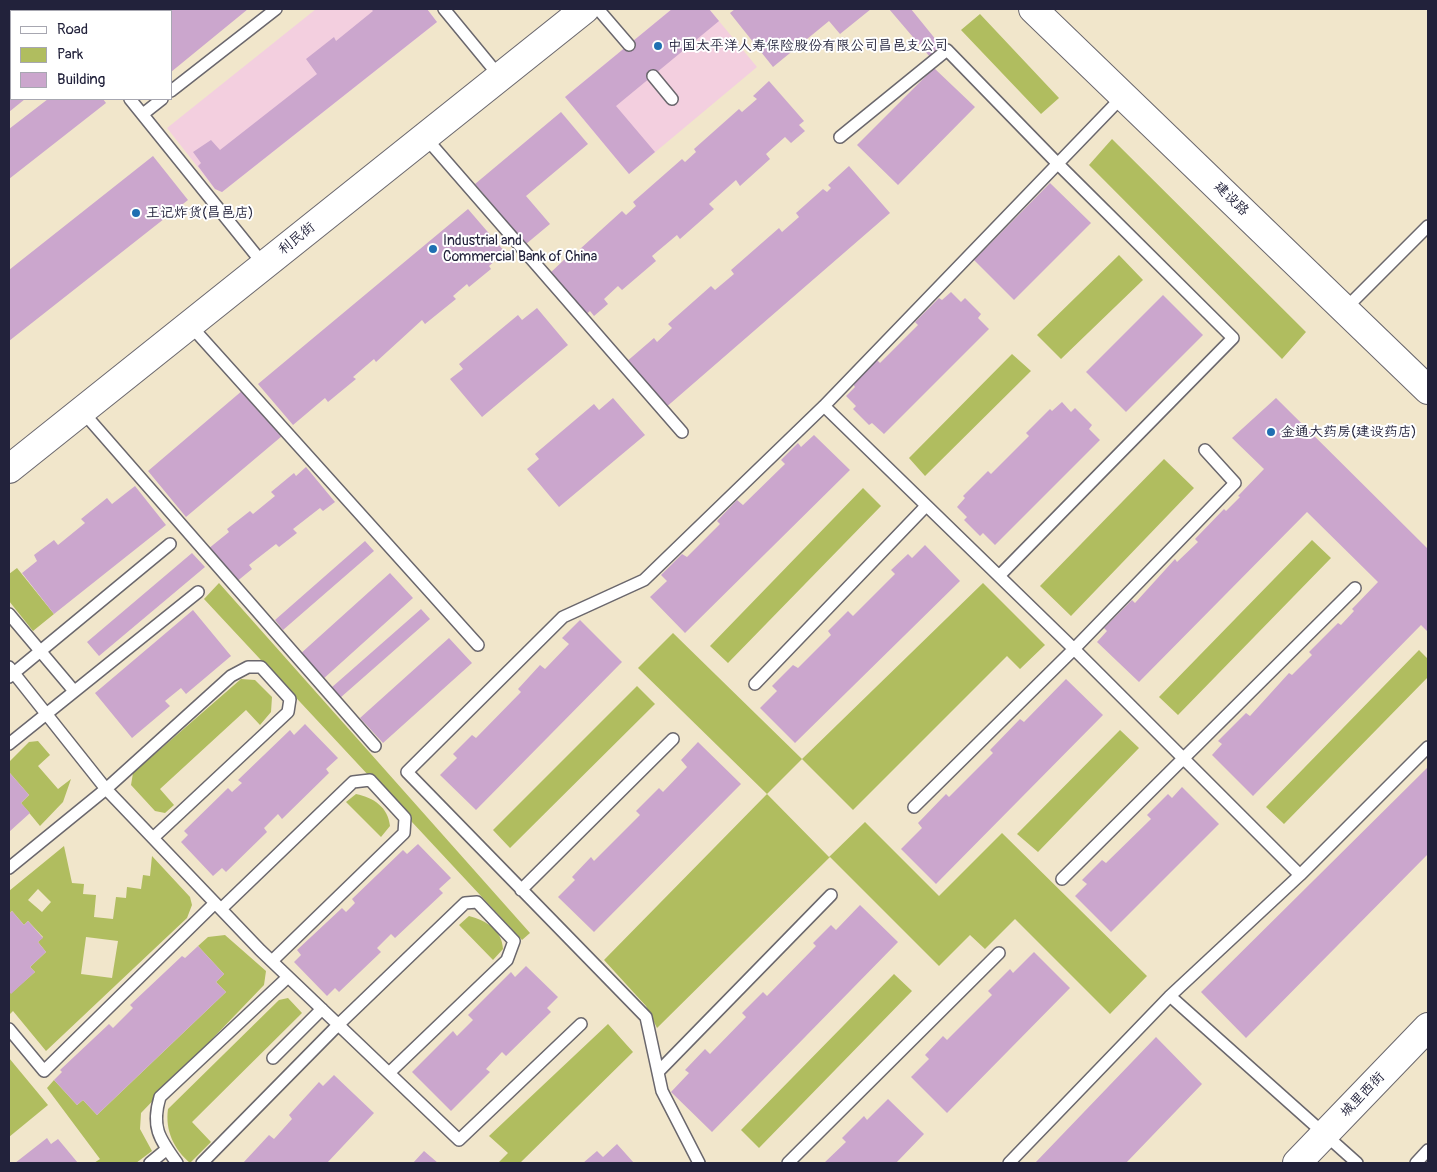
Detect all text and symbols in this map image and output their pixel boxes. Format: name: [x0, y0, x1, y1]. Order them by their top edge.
legend: [10, 10, 172, 100]
text: Road: [57, 20, 88, 39]
place label: 中国太平洋人寿保险股份有限公司昌邑支公司: [668, 38, 948, 54]
marker: 中国太平洋人寿保险股份有限公司昌邑支公司: [652, 40, 664, 52]
text: Park: [57, 45, 83, 64]
text: Building: [57, 70, 105, 89]
street label: 建设路: [1210, 178, 1252, 220]
place label: 王记炸货(昌邑店): [146, 205, 253, 221]
marker: 王记炸货(昌邑店): [130, 207, 142, 219]
street label: 利民街: [275, 219, 319, 259]
place label: Industrial and Commercial Bank of China: [443, 233, 597, 266]
marker: Industrial and Commercial Bank of China: [427, 243, 439, 255]
place label: 金通大药房(建设药店): [1281, 424, 1416, 440]
marker: 金通大药房(建设药店): [1265, 426, 1277, 438]
street label: 城里西街: [1338, 1069, 1388, 1121]

